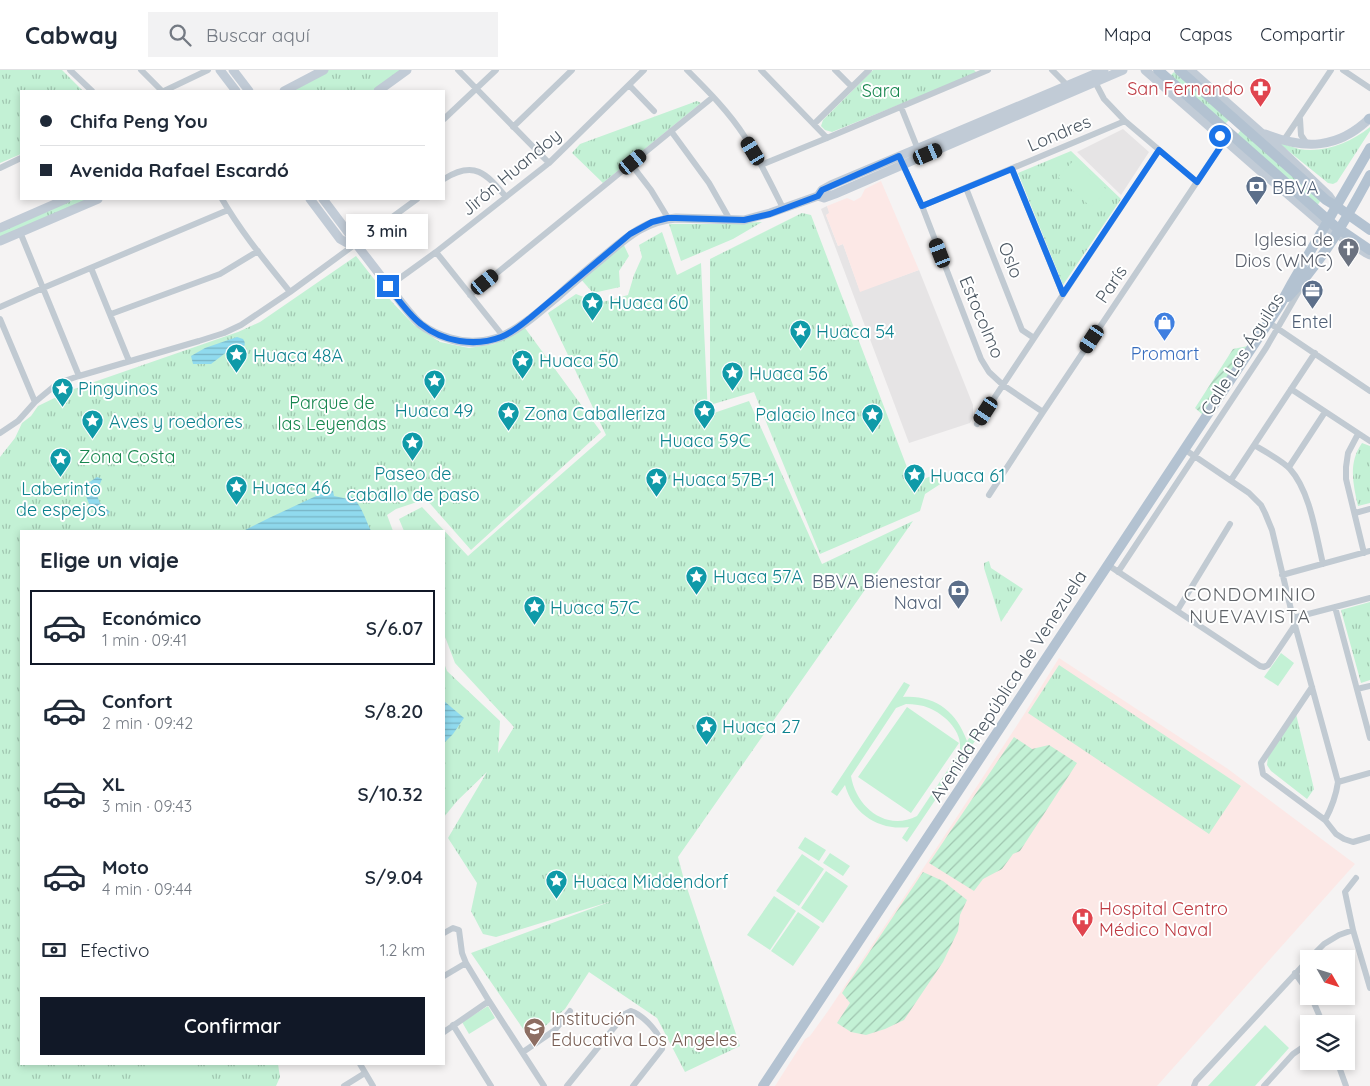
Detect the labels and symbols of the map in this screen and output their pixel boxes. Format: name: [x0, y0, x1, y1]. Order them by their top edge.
pharmacy icon: San Fernando: [1248, 76, 1272, 107]
place label: San Fernando: [1127, 77, 1244, 100]
park label: Sara: [862, 79, 900, 102]
street label: Londres: [1024, 109, 1094, 157]
street label: Jirón Huandoy: [456, 123, 566, 221]
route start: [1209, 125, 1231, 147]
car: [738, 134, 767, 168]
car: [911, 141, 944, 167]
car: [616, 147, 649, 177]
bank icon: BBVA: [1244, 175, 1268, 206]
place label: BBVA: [1272, 176, 1319, 199]
callout: 3 min: [347, 214, 429, 248]
place label: Iglesia de Dios (WMC): [1234, 228, 1333, 272]
car: [927, 236, 952, 270]
church icon: Iglesia de Dios (WMC): [1337, 237, 1361, 268]
street label: Oslo: [993, 239, 1029, 281]
street label: París: [1090, 261, 1132, 307]
car: [468, 267, 501, 297]
street label: Estocolmo: [954, 272, 1010, 362]
route end: [377, 275, 399, 297]
office icon: Entel: [1300, 279, 1324, 310]
street label: Calle Las Águilas: [1195, 289, 1289, 419]
place icon: Huaca 60: [581, 290, 605, 321]
place label: Huaca 60: [609, 291, 689, 314]
place label: Entel: [1292, 310, 1332, 333]
shop icon: Promart: [1153, 311, 1177, 342]
place icon: Huaca 54: [788, 319, 812, 350]
place label: Huaca 54: [816, 320, 895, 343]
car: [1077, 322, 1106, 356]
place label: Promart: [1131, 342, 1199, 365]
place icon: Huaca 48A: [225, 343, 249, 374]
place label: Huaca 48A: [253, 344, 343, 367]
place icon: Huaca 50: [511, 348, 535, 379]
place label: Huaca 50: [539, 349, 619, 372]
place icon: Huaca 56: [721, 361, 745, 392]
place label: Huaca 56: [749, 362, 828, 385]
place icon: Huaca 49: [422, 368, 446, 399]
place icon: Pinguinos: [50, 376, 74, 407]
place label: Pinguinos: [78, 377, 158, 400]
park label: Parque de las Leyendas: [277, 391, 387, 435]
car: [971, 394, 1000, 428]
place icon: Huaca 59C: [693, 398, 717, 429]
place label: Huaca 49: [395, 399, 473, 422]
place icon: Zona Caballeriza: [496, 401, 520, 432]
place label: Zona Caballeriza: [524, 402, 666, 425]
place icon: Palacio Inca: [860, 402, 884, 433]
place label: Palacio Inca: [755, 403, 856, 426]
place icon: Aves y roedores: [81, 409, 105, 440]
place label: Aves y roedores: [109, 410, 243, 433]
place label: Huaca 59C: [660, 429, 751, 452]
place icon: Paseo de caballo de paso: [401, 431, 425, 462]
park label: Zona Costa: [79, 445, 175, 468]
place icon: Laberinto de espejos: [49, 446, 73, 477]
place label: Paseo de caballo de paso: [346, 462, 480, 506]
place icon: Huaca 61: [902, 463, 926, 494]
place label: Huaca 61: [930, 464, 1006, 487]
place icon: Huaca 57B-1: [644, 467, 668, 498]
place label: Huaca 57B-1: [672, 468, 775, 491]
place icon: Huaca 46: [224, 475, 248, 506]
place label: Huaca 46: [252, 476, 331, 499]
place label: Laberinto de espejos: [16, 477, 106, 521]
place icon: Huaca 57A: [685, 564, 709, 595]
place label: Huaca 57A: [713, 565, 803, 588]
street label: Avenida República de Venezuela: [924, 566, 1092, 806]
place label: BBVA Bienestar Naval: [812, 570, 942, 614]
bank icon: BBVA Bienestar Naval: [946, 579, 970, 610]
district label: CONDOMINIO NUEVAVISTA: [1184, 582, 1316, 628]
place icon: Huaca 57C: [522, 595, 546, 626]
place label: Huaca 57C: [550, 596, 640, 619]
place icon: Huaca 27: [694, 714, 718, 745]
place label: Huaca 27: [722, 715, 800, 738]
place icon: Huaca Middendorf: [545, 869, 569, 900]
place label: Huaca Middendorf: [573, 870, 729, 893]
place label: Hospital Centro Médico Naval: [1099, 897, 1228, 941]
hospital icon: Hospital Centro Médico Naval: [1071, 906, 1095, 937]
north arrow: [1300, 950, 1355, 1005]
place label: Institución Educativa Los Angeles: [551, 1007, 738, 1051]
school or university icon: Institución Educativa Los Angeles: [523, 1016, 547, 1047]

